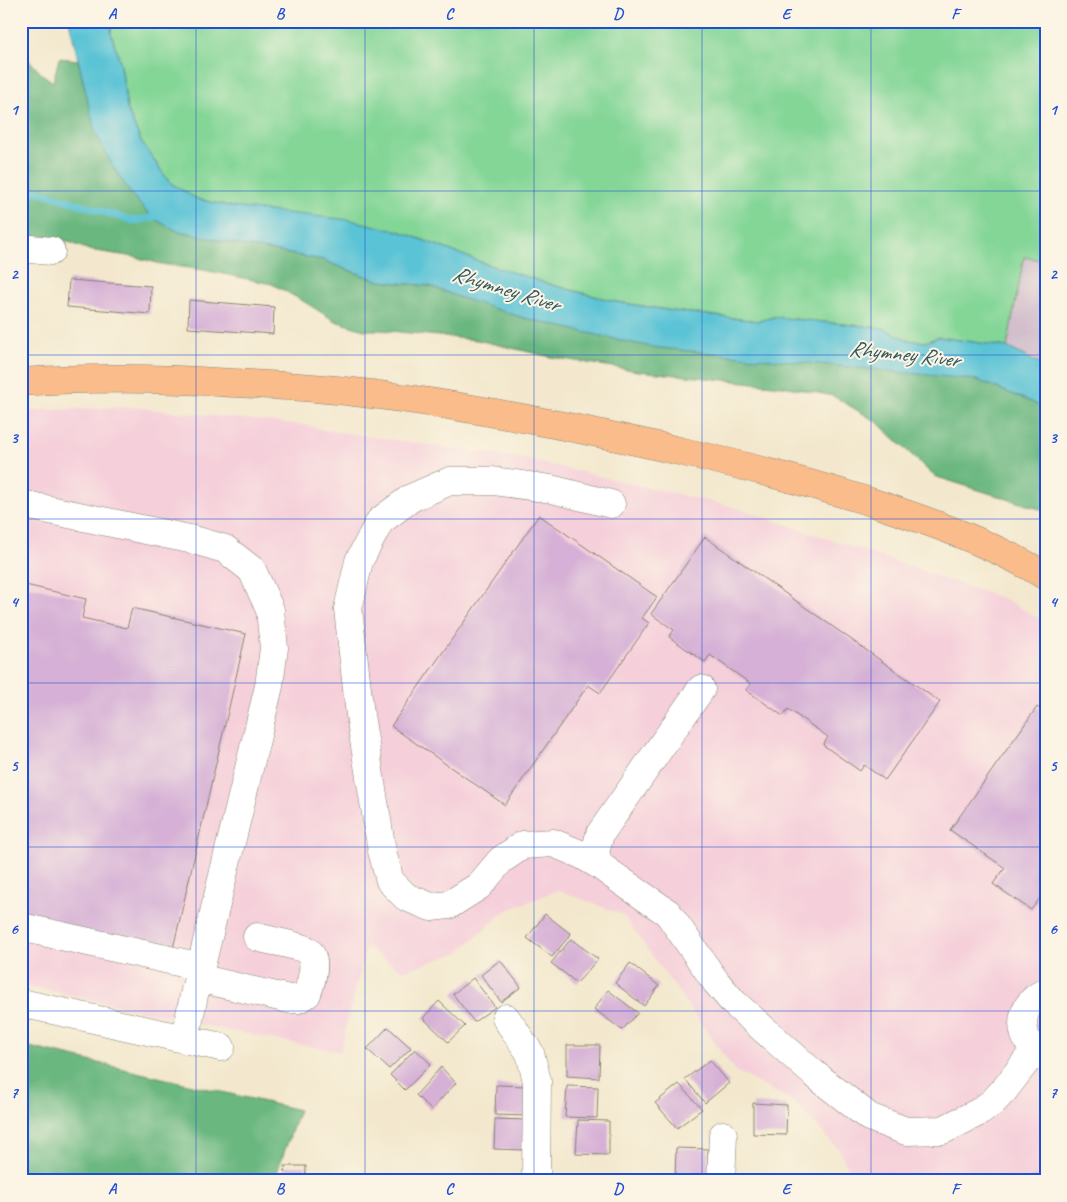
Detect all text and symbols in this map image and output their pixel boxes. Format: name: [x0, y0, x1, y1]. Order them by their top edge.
text: A: [108, 4, 118, 24]
text: B: [276, 4, 286, 24]
text: C: [445, 4, 455, 24]
text: D: [613, 4, 624, 24]
text: E: [782, 4, 793, 24]
text: F: [951, 4, 962, 24]
text: 1: [10, 100, 19, 120]
text: 1: [1049, 100, 1058, 120]
water label: Rhymney River: [449, 259, 566, 320]
text: 2: [10, 264, 19, 284]
text: 2: [1049, 264, 1058, 284]
water label: Rhymney River: [848, 334, 964, 374]
text: 3: [10, 428, 19, 448]
text: 3: [1049, 428, 1058, 448]
text: 4: [10, 592, 19, 612]
text: 4: [1049, 592, 1058, 612]
text: 5: [11, 756, 20, 776]
text: 5: [1050, 756, 1059, 776]
text: 6: [10, 919, 19, 939]
text: 6: [1049, 919, 1058, 939]
text: 7: [10, 1083, 19, 1103]
text: 7: [1049, 1083, 1058, 1103]
text: A: [108, 1179, 118, 1199]
text: B: [276, 1179, 286, 1199]
text: C: [445, 1179, 455, 1199]
text: D: [613, 1179, 624, 1199]
text: E: [782, 1179, 793, 1199]
text: F: [951, 1179, 962, 1199]

